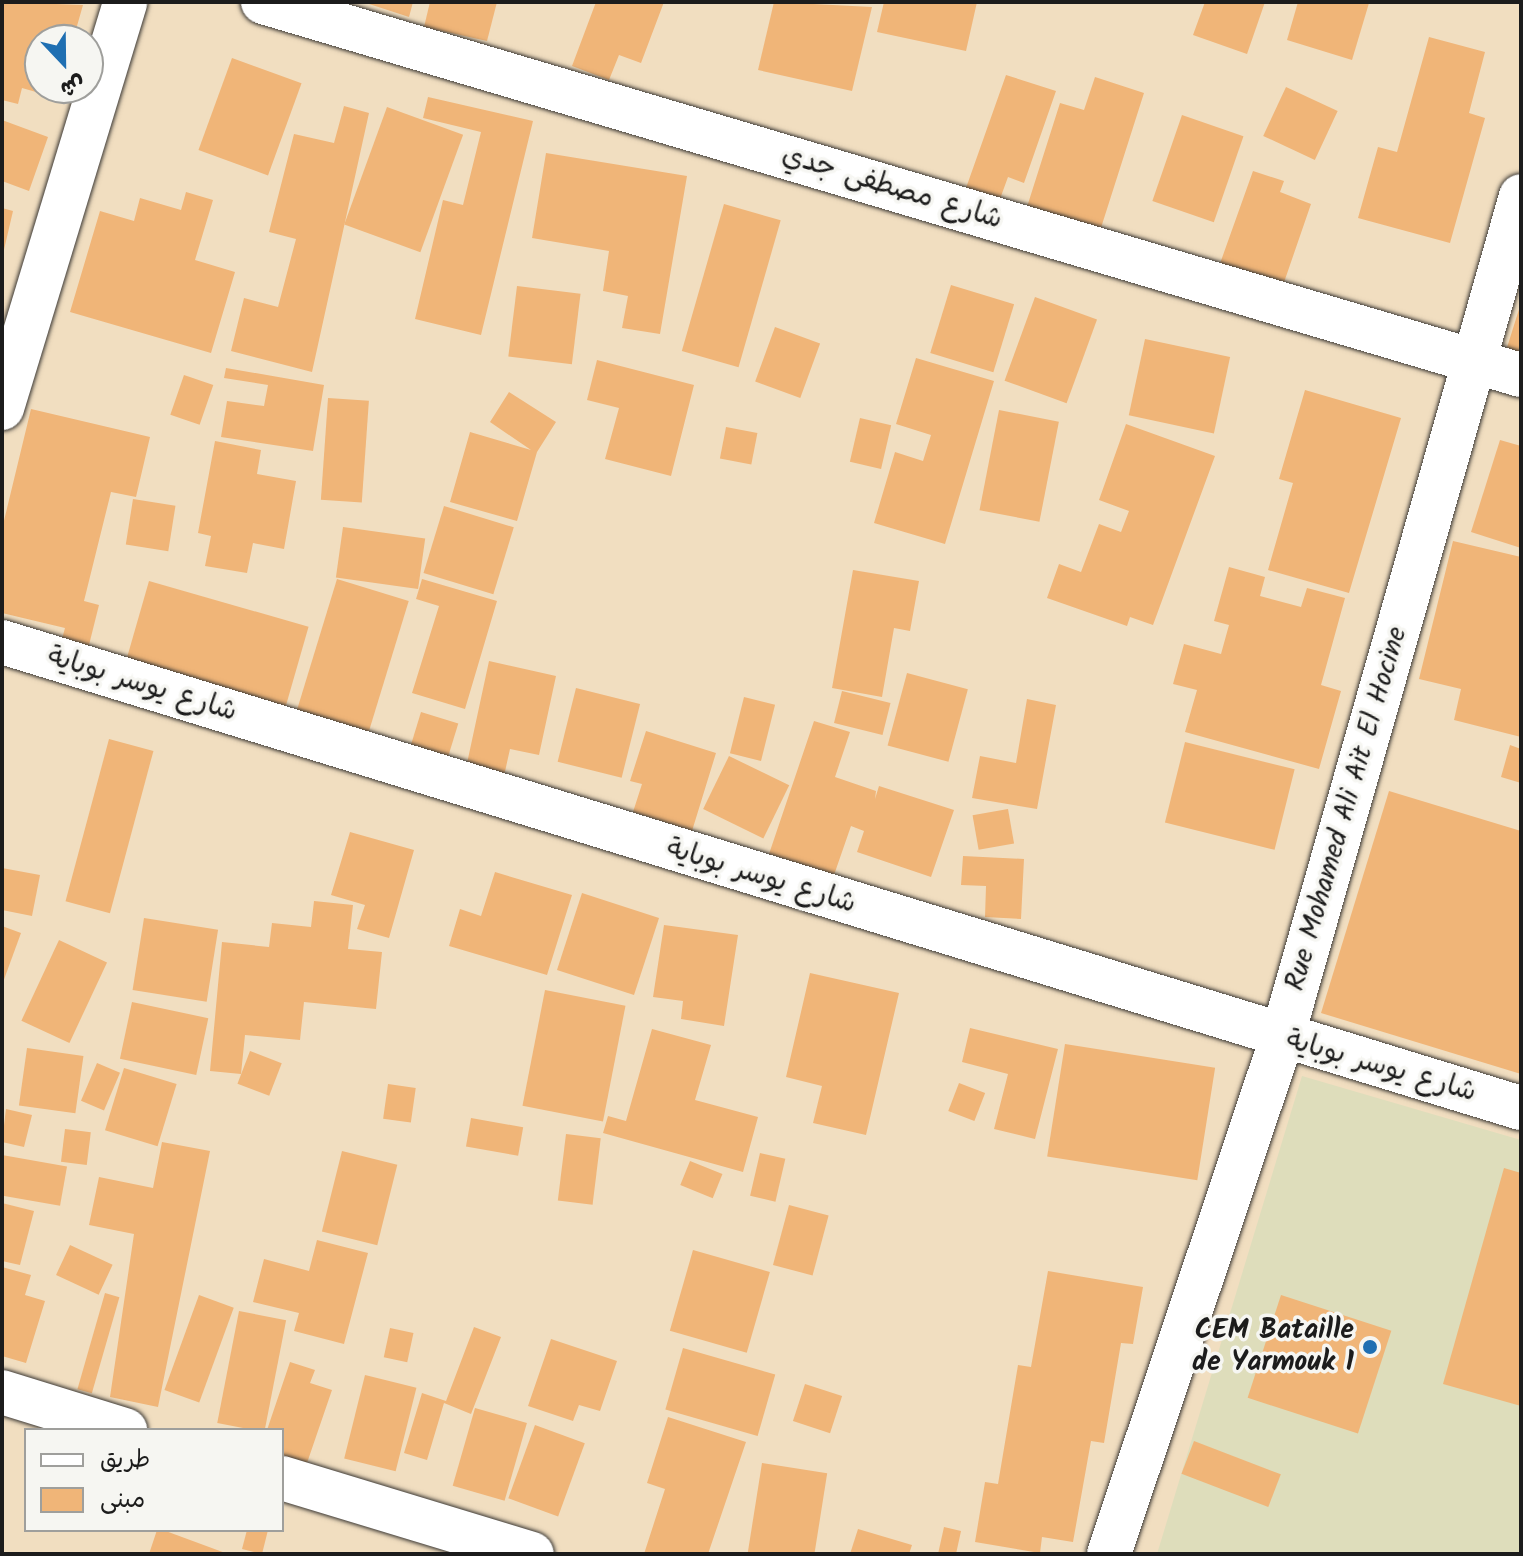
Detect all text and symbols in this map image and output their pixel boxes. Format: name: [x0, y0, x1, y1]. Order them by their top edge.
north arrow: [24, 24, 104, 104]
text: ش: [55, 64, 90, 106]
street label: شارع مصطفى جدي: [778, 139, 1006, 237]
street label: Rue Mohamed Ali Ait El Hocine: [1279, 623, 1415, 995]
street label: شارع يوسر بوباية: [43, 640, 241, 730]
street label: شارع يوسر بوباية: [662, 832, 860, 922]
street label: شارع يوسر بوباية: [1282, 1024, 1480, 1110]
place label: CEM Bataille de Yarmouk 1: [1192, 1314, 1354, 1380]
marker: CEM Bataille de Yarmouk 1: [1361, 1338, 1379, 1356]
legend: [24, 1428, 284, 1532]
text: طريق: [100, 1441, 150, 1480]
text: مبنى: [100, 1481, 145, 1520]

